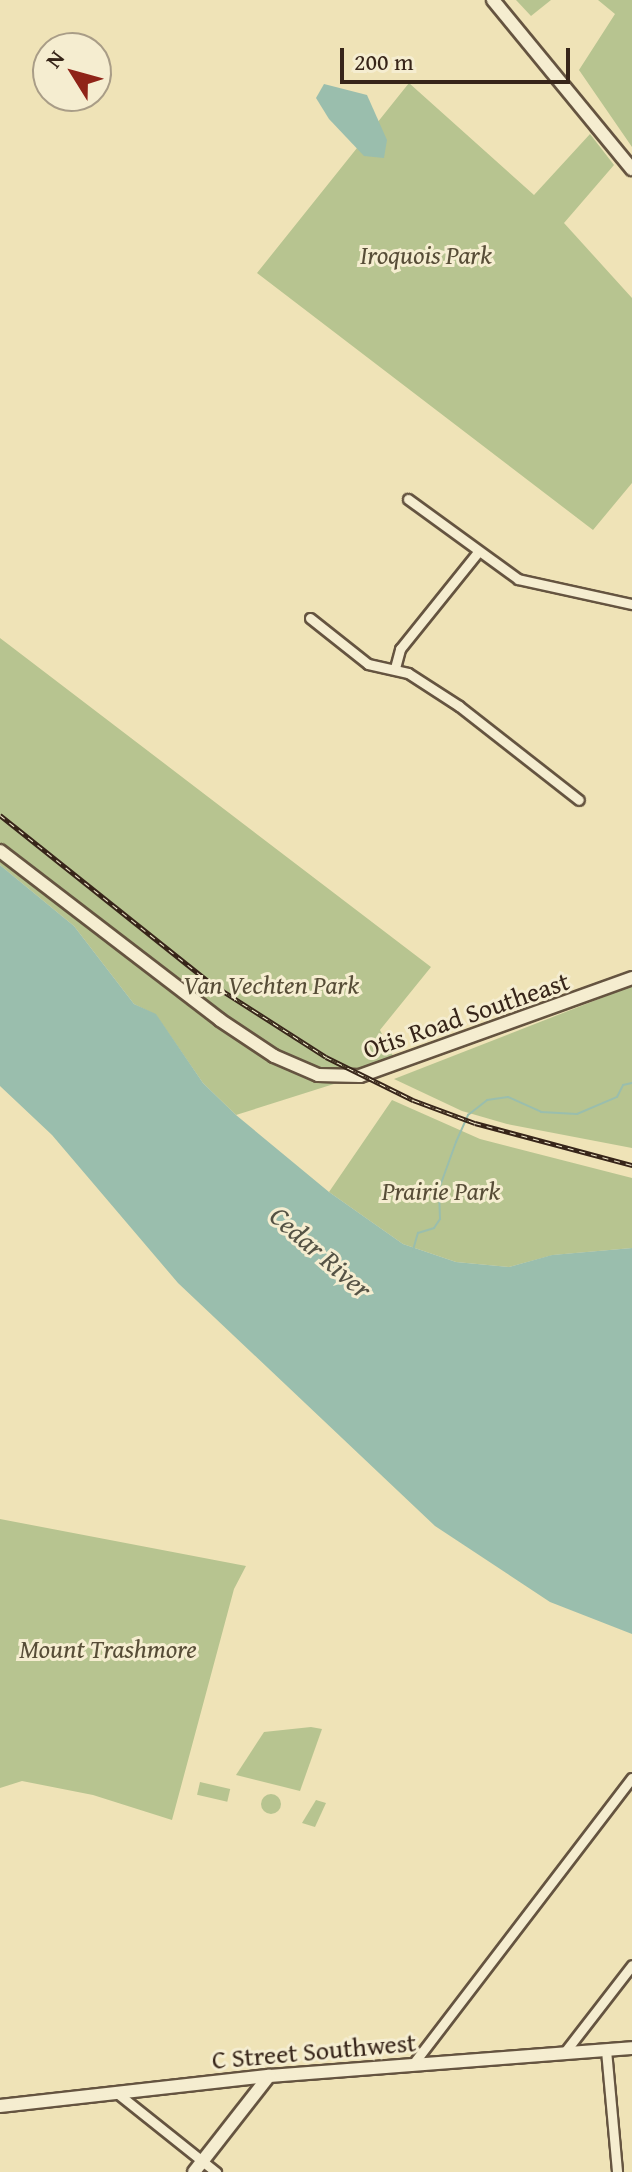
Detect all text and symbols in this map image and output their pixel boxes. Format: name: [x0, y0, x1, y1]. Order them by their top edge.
north arrow: [32, 32, 112, 112]
scale bar: [344, 32, 574, 82]
text: N: [37, 43, 72, 74]
text: 200 m: [354, 44, 414, 79]
park label: Iroquois Park: [360, 239, 492, 271]
street label: Otis Road Southeast: [359, 965, 573, 1065]
park label: Van Vechten Park: [183, 969, 359, 1001]
park label: Prairie Park: [382, 1175, 500, 1207]
water label: Cedar River: [263, 1199, 379, 1305]
park label: Mount Trashmore: [19, 1633, 197, 1665]
street label: C Street Southwest: [211, 2027, 417, 2075]

